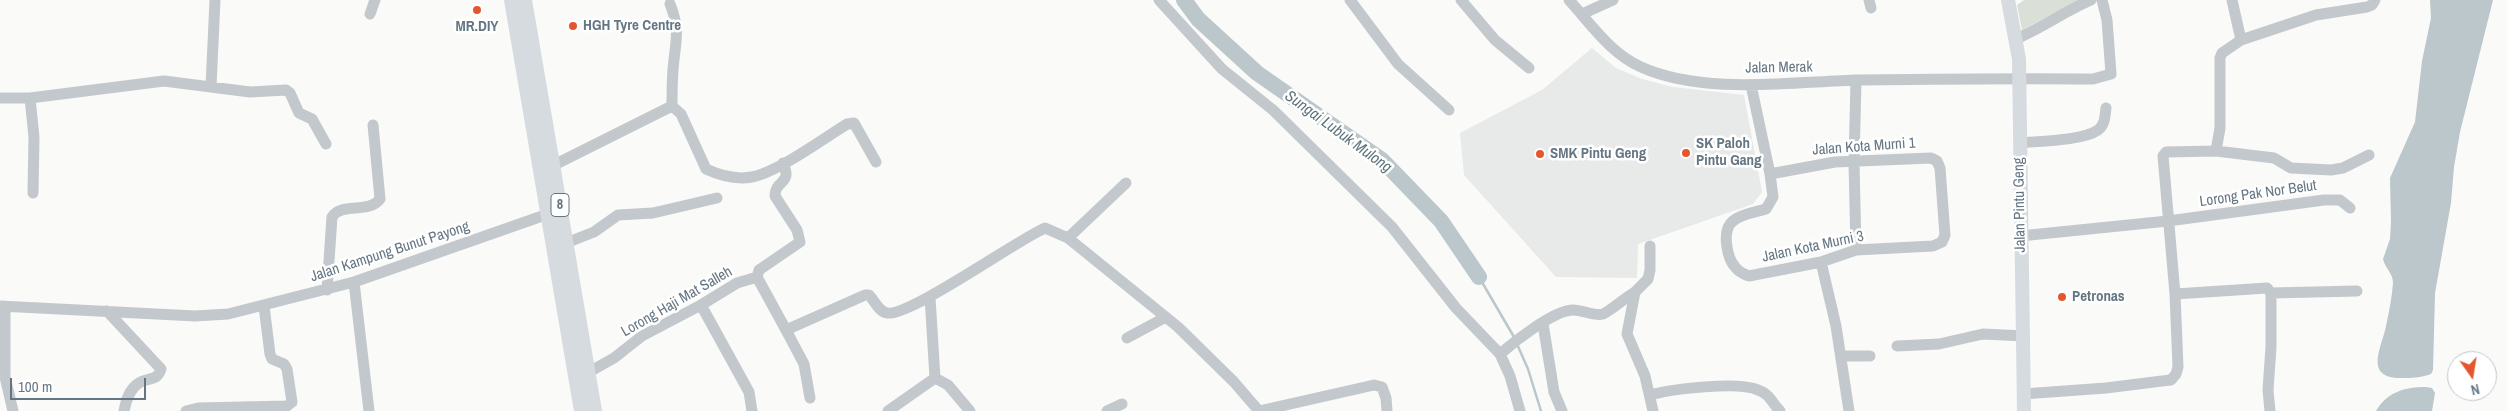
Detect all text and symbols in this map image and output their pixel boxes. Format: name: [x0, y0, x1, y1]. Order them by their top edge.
marker: MR.DIY: [471, 4, 483, 16]
place label: HGH Tyre Centre: [583, 17, 681, 35]
place label: MR.DIY: [455, 18, 499, 36]
marker: HGH Tyre Centre: [567, 20, 579, 32]
street label: Jalan Merak: [1745, 58, 1813, 78]
water label: Sungai Lubuk Mulong: [1281, 87, 1395, 177]
street label: Jalan Kota Murni 1: [1812, 134, 1916, 160]
place label: SK Paloh Pintu Gang: [1696, 135, 1762, 170]
place label: SMK Pintu Geng: [1550, 145, 1646, 163]
marker: SK Paloh Pintu Gang: [1680, 147, 1692, 159]
marker: SMK Pintu Geng: [1534, 148, 1546, 160]
street label: Jalan Pintu Geng: [2010, 157, 2030, 253]
street label: Lorong Pak Nor Belut: [2199, 177, 2317, 211]
road number: 8: [551, 194, 569, 216]
street label: Jalan Kampung Bunut Payong: [308, 218, 472, 286]
street label: Jalan Kota Murni 3: [1761, 227, 1865, 267]
street label: Lorong Haji Mat Salleh: [618, 263, 736, 341]
place label: Petronas: [2072, 288, 2125, 306]
marker: Petronas: [2056, 291, 2068, 303]
north arrow: [2447, 351, 2497, 401]
scale bar: [12, 368, 149, 400]
text: 100 m: [18, 376, 52, 397]
text: N: [2469, 380, 2481, 399]

